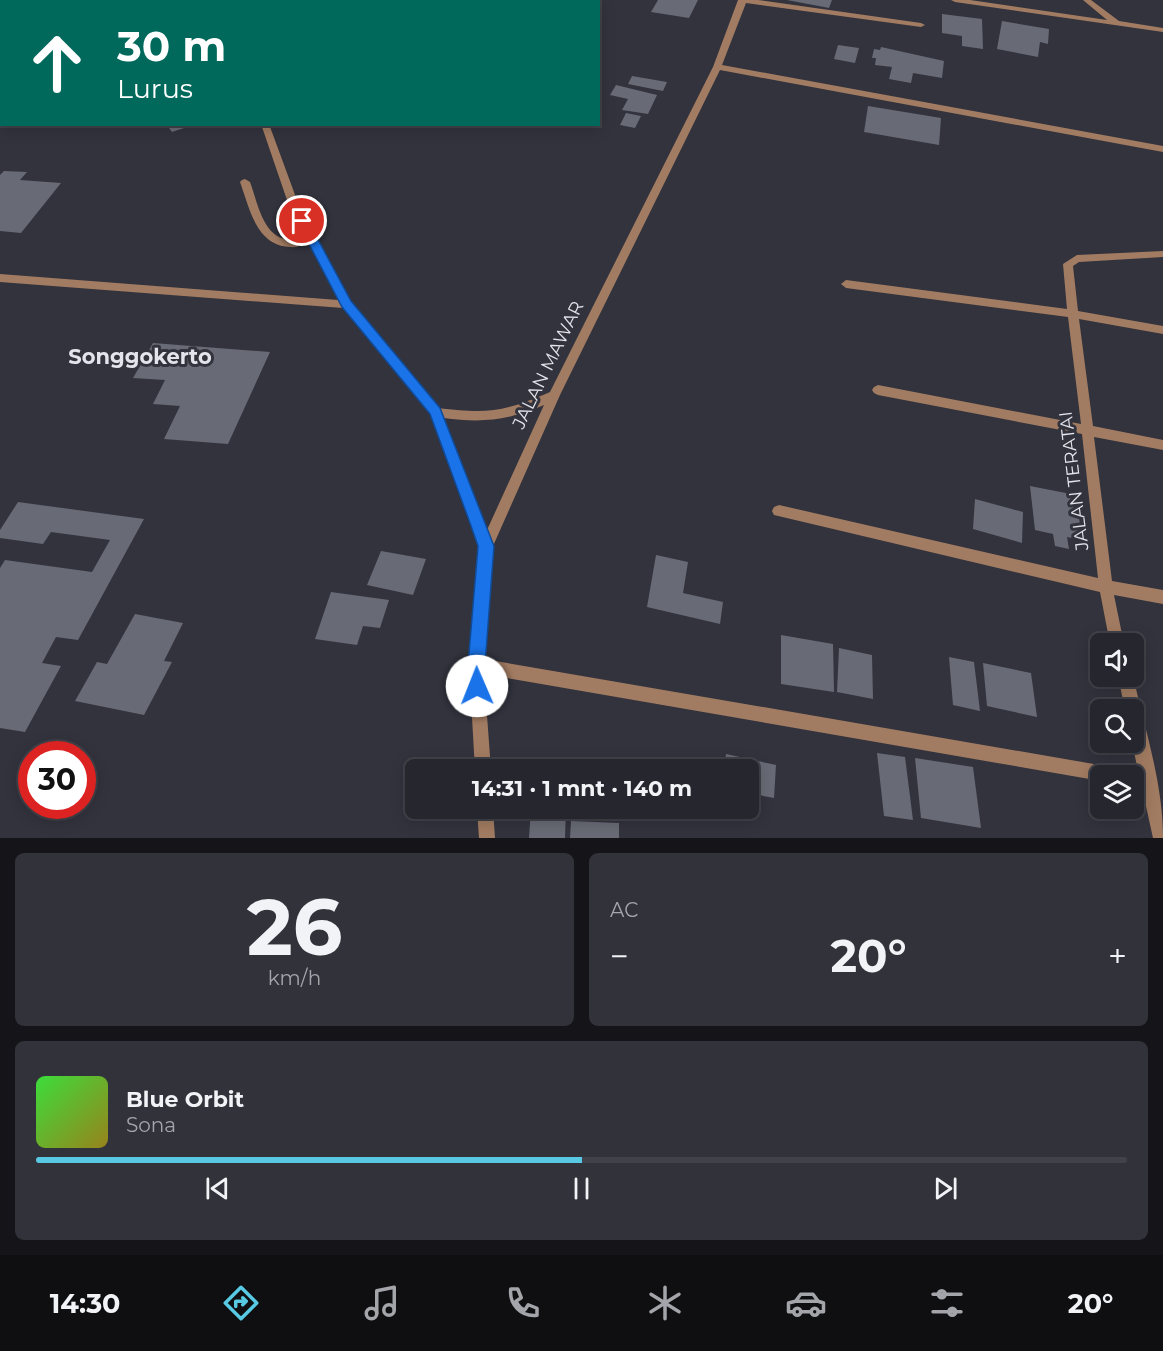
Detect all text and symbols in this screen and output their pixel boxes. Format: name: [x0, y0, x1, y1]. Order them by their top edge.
text: 30 m: [117, 20, 226, 72]
icon: ahead: [18, 24, 96, 102]
text: Lurus: [117, 72, 193, 105]
pin: [276, 195, 327, 246]
icon: arrive: [285, 204, 318, 237]
street label: JALAN MAWAR: [507, 298, 588, 433]
district label: Songgokerto: [68, 344, 212, 369]
street label: JALAN TERATAI: [1055, 410, 1094, 553]
map controls: [1090, 633, 1144, 819]
button: sound: [1090, 633, 1144, 687]
position arrow: [445, 654, 509, 718]
button: search: [1090, 699, 1144, 753]
speed limit sign: 30: [18, 741, 96, 819]
button: layers: [1090, 765, 1144, 819]
text: 14:31 · 1 mnt · 140 m: [472, 775, 692, 802]
text: 26: [247, 879, 342, 975]
text: AC: [610, 898, 638, 922]
text: 20°: [831, 928, 906, 983]
text: −: [610, 936, 629, 976]
text: +: [1108, 936, 1127, 976]
text: km/h: [268, 966, 321, 990]
text: Blue Orbit: [126, 1086, 244, 1113]
text: Sona: [126, 1113, 176, 1137]
icon: previous: [201, 1172, 234, 1205]
icon: pause: [565, 1172, 598, 1205]
icon: next: [929, 1172, 962, 1205]
icon: directions: [220, 1282, 262, 1324]
icon: music: [361, 1282, 403, 1324]
icon: phone: [502, 1282, 544, 1324]
icon: climate: [644, 1282, 686, 1324]
icon: car: [785, 1282, 827, 1324]
icon: filters: [926, 1282, 968, 1324]
text: 14:30: [50, 1287, 120, 1320]
text: 20°: [1068, 1287, 1113, 1320]

